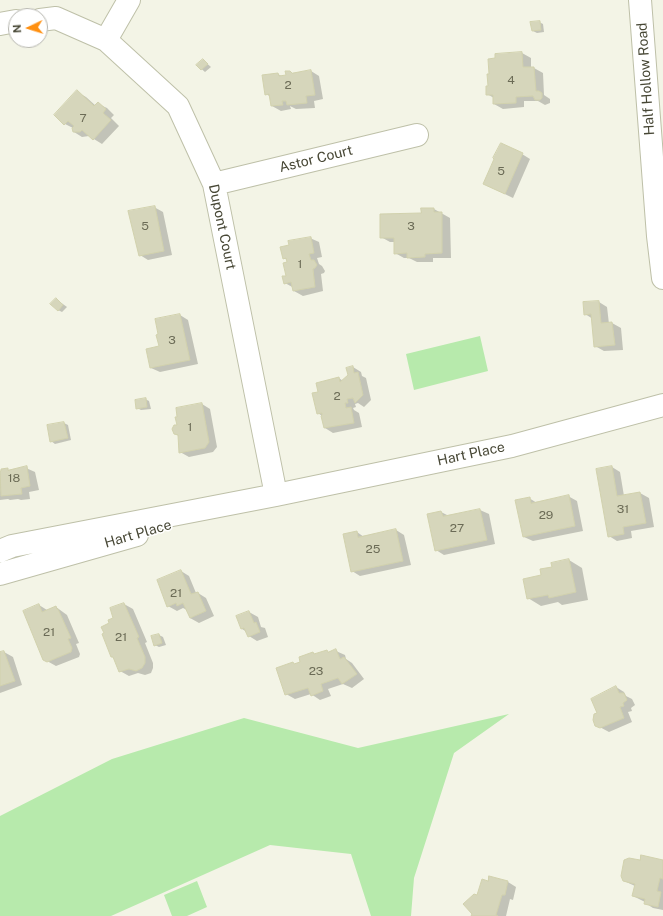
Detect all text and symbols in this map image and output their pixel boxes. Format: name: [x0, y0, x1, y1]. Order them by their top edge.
north arrow: [8, 8, 48, 48]
street label: Half Hollow Road: [634, 22, 658, 136]
text: N: [11, 24, 23, 33]
house number: 4: [507, 73, 515, 87]
house number: 2: [284, 78, 292, 92]
house number: 7: [79, 111, 87, 125]
street label: Astor Court: [278, 142, 354, 176]
house number: 5: [497, 164, 505, 178]
street label: Dupont Court: [205, 183, 239, 271]
house number: 5: [141, 219, 149, 233]
house number: 3: [407, 219, 415, 233]
house number: 1: [298, 257, 302, 271]
house number: 3: [168, 333, 176, 347]
house number: 2: [333, 389, 341, 403]
house number: 1: [188, 420, 192, 434]
street label: Hart Place: [436, 439, 506, 469]
house number: 18: [8, 471, 20, 485]
house number: 31: [617, 502, 629, 516]
house number: 29: [539, 508, 553, 522]
street label: Hart Place: [103, 516, 173, 552]
house number: 27: [450, 521, 464, 535]
house number: 25: [366, 542, 380, 556]
house number: 21: [170, 586, 182, 600]
house number: 21: [43, 625, 55, 639]
house number: 21: [115, 630, 127, 644]
house number: 23: [309, 664, 323, 678]

